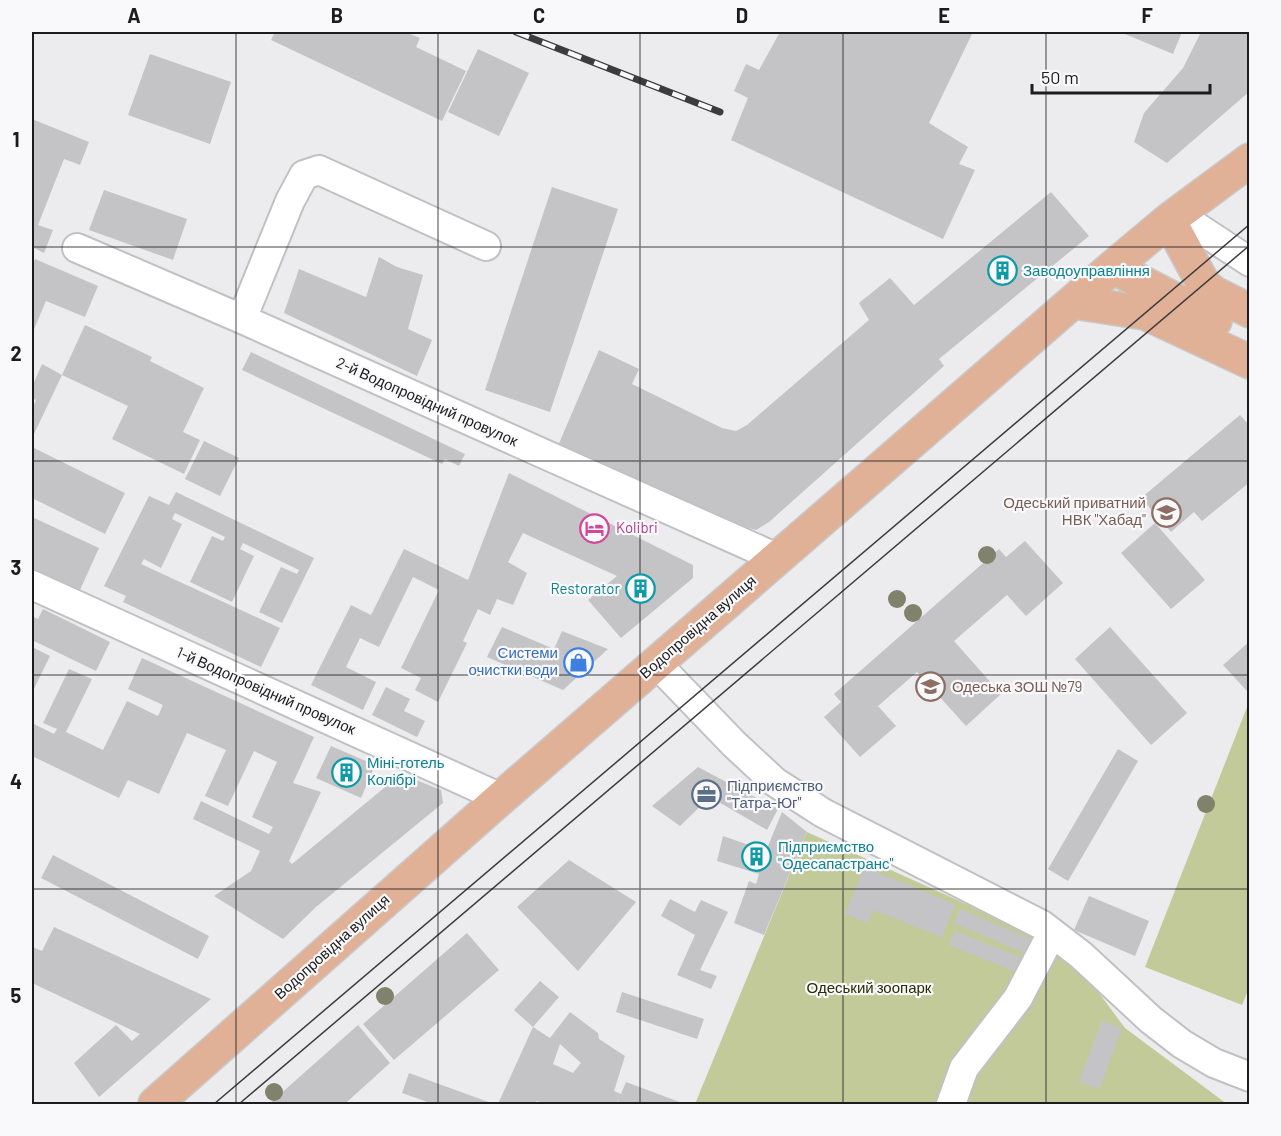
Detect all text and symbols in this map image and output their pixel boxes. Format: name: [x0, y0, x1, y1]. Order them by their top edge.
text: A: [127, 3, 141, 27]
text: B: [331, 3, 343, 27]
text: C: [533, 3, 545, 27]
text: D: [736, 3, 748, 27]
text: E: [938, 3, 950, 27]
text: F: [1141, 3, 1153, 27]
scale bar: [1032, 57, 1210, 95]
text: 50 m: [1041, 66, 1079, 88]
text: 1: [12, 127, 20, 151]
building icon: Заводоуправління: [986, 255, 1018, 287]
place label: Заводоуправління: [1023, 261, 1150, 279]
text: 2: [10, 341, 22, 365]
street label: 2-й Водопровідний провулок: [334, 353, 521, 450]
place label: Одеський приватний НВК "Хабад": [1003, 493, 1146, 528]
school or university icon: Одеський приватний НВК "Хабад": [1151, 496, 1183, 528]
hotel icon: Kolibri: [579, 512, 611, 544]
place label: Kolibri: [616, 518, 658, 536]
text: 3: [11, 555, 21, 579]
street label: Водопровідна вулиця: [635, 571, 759, 682]
building icon: Restorator: [625, 573, 657, 605]
place label: Restorator: [550, 579, 621, 597]
street label: 1-й Водопровідний провулок: [174, 642, 359, 738]
place label: Системи очистки води: [469, 643, 558, 678]
shop icon: Системи очистки води: [563, 646, 595, 678]
school or university icon: Одеська ЗОШ №79: [915, 671, 947, 703]
place label: Одеська ЗОШ №79: [952, 677, 1082, 695]
place label: Міні-готель Колібрі: [367, 753, 445, 788]
building icon: Міні-готель Колібрі: [330, 756, 362, 788]
text: 4: [10, 769, 22, 793]
place label: Підприємство "Татра-Юг": [727, 776, 823, 811]
office icon: Підприємство "Татра-Юг": [690, 779, 722, 811]
place label: Підприємство "Одесапастранс": [778, 837, 894, 872]
building icon: Підприємство "Одесапастранс": [741, 840, 773, 872]
street label: Водопровідна вулиця: [270, 890, 392, 1003]
park label: Одеський зоопарк: [807, 978, 932, 996]
text: 5: [11, 983, 22, 1007]

